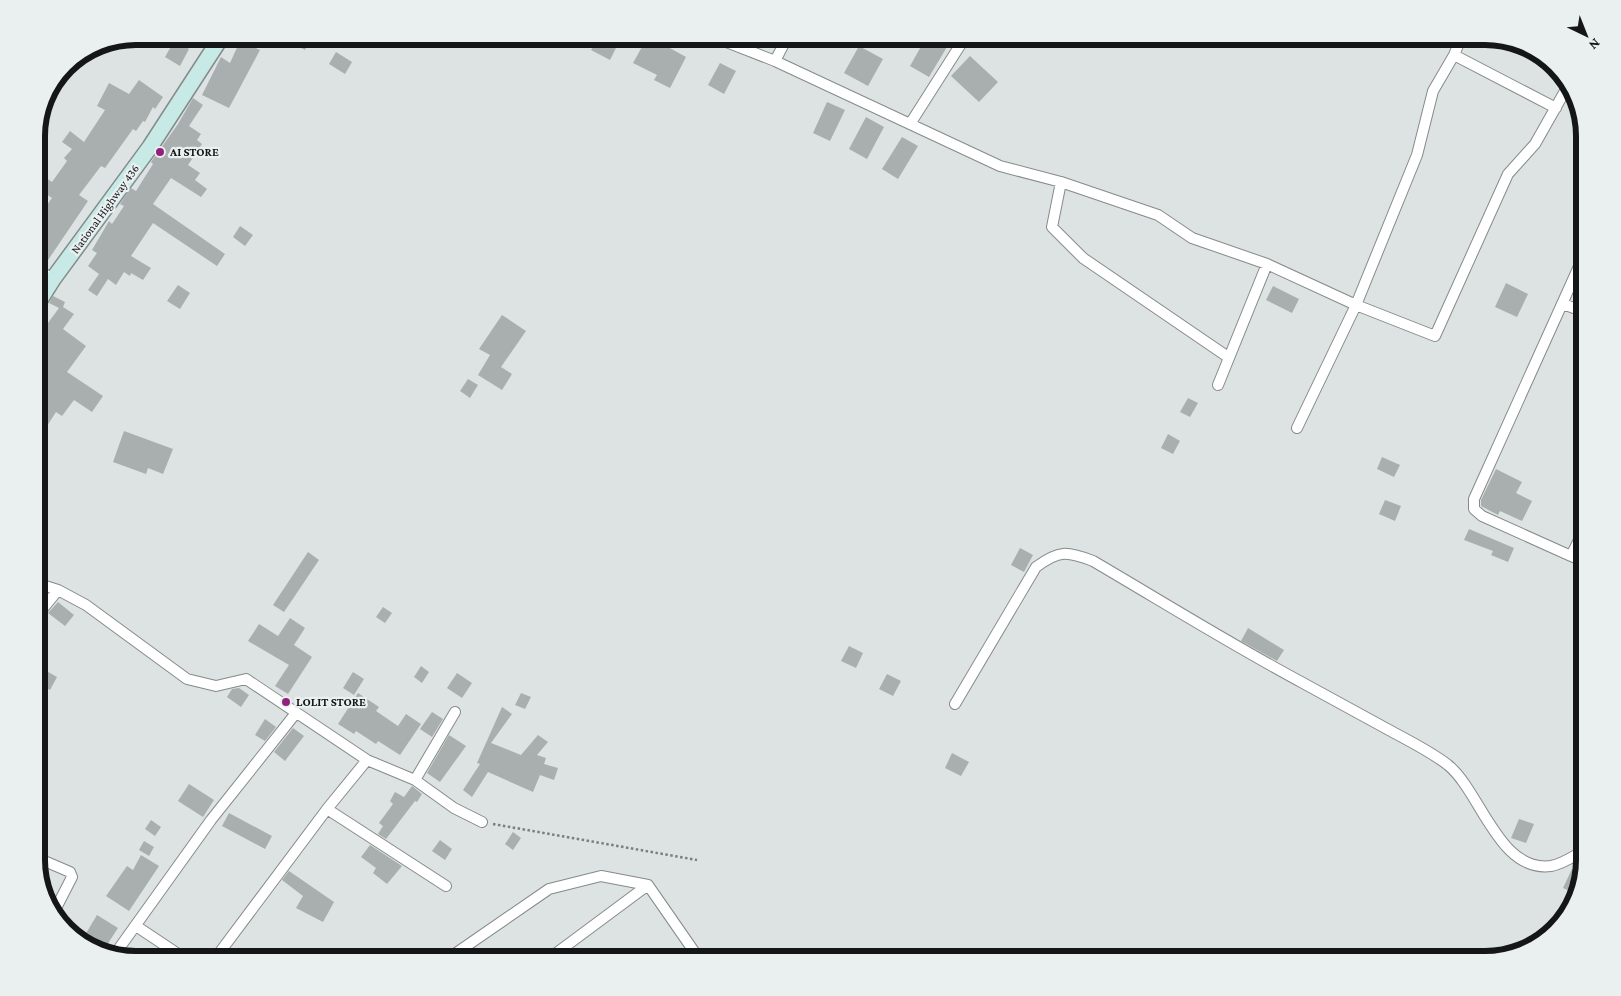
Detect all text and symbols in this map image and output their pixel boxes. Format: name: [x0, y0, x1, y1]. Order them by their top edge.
north arrow: [1561, 10, 1611, 60]
text: N: [1586, 35, 1604, 54]
place label: AI STORE: [169, 145, 219, 159]
marker: AI STORE: [154, 146, 166, 158]
street label: National Highway 436: [68, 162, 142, 256]
place label: LOLIT STORE: [296, 695, 366, 709]
marker: LOLIT STORE: [280, 696, 292, 708]

